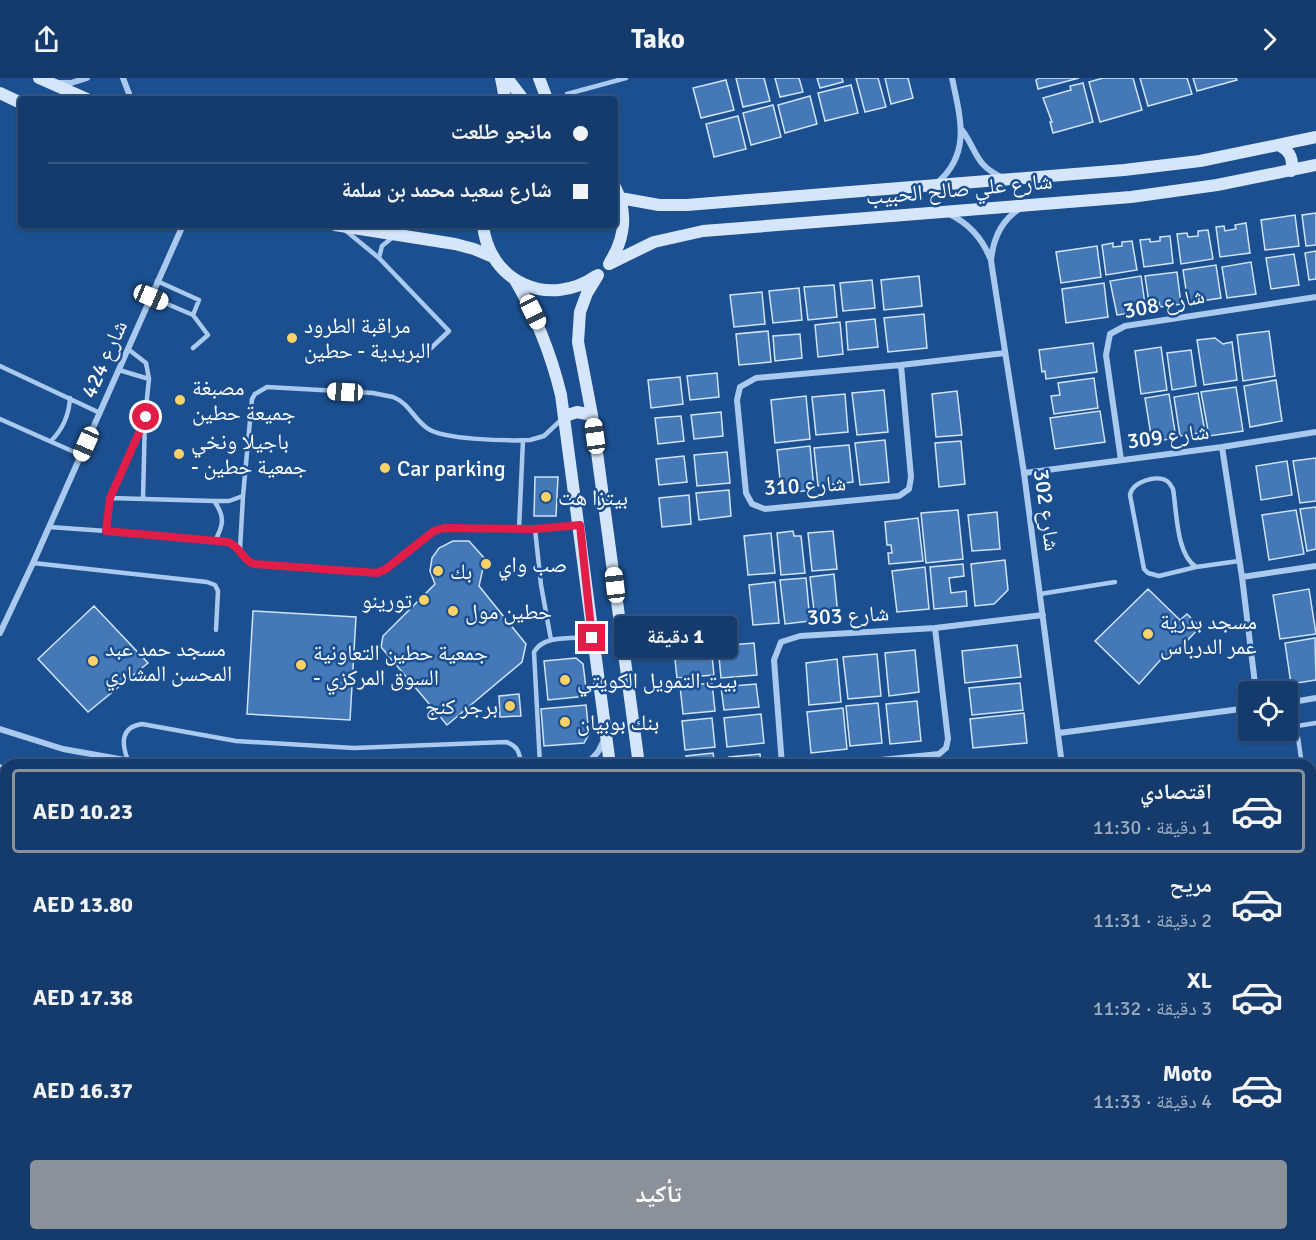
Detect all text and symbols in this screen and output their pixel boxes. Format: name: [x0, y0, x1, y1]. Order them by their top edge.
icon: share: [30, 23, 63, 56]
text: Tako: [631, 23, 685, 56]
icon: forward: [1253, 23, 1286, 56]
text: مانجو طلعت: [451, 118, 552, 145]
street label: شارع علي صالح الحبيب: [865, 167, 1054, 214]
text: شارع سعيد محمد بن سلمة: [342, 176, 552, 203]
car: [131, 282, 171, 312]
street label: شارع 308: [1121, 282, 1207, 324]
car: [517, 292, 549, 332]
place label: مراقبة الطرود البريدية - حطين: [304, 312, 431, 364]
street label: شارع 424: [75, 316, 133, 402]
marker: مراقبة الطرود البريدية - حطين: [285, 331, 299, 345]
place label: مصبغة جميعة حطين: [192, 374, 296, 426]
car: [327, 382, 363, 402]
marker: مصبغة جميعة حطين: [173, 393, 187, 407]
route start: [132, 403, 159, 430]
car: [584, 417, 606, 455]
street label: شارع 309: [1126, 418, 1210, 454]
car: [70, 424, 102, 464]
place label: باجيلا ونخي - جمعية حطين: [191, 428, 307, 480]
marker: باجيلا ونخي - جمعية حطين: [172, 447, 186, 461]
place label: Car parking: [397, 455, 506, 482]
marker: Car parking: [378, 461, 392, 475]
street label: شارع 302: [1028, 467, 1066, 553]
street label: شارع 310: [763, 469, 847, 501]
place label: بيتزا هت: [558, 484, 628, 511]
marker: بيتزا هت: [539, 490, 553, 504]
place label: صب واي: [498, 551, 567, 581]
marker: صب واي: [479, 557, 493, 571]
place label: بك: [450, 558, 472, 585]
marker: بك: [431, 564, 445, 578]
car: [604, 566, 626, 604]
place label: تورينو: [361, 587, 413, 614]
marker: تورينو: [417, 593, 431, 607]
place label: حطين مول: [465, 598, 552, 625]
street label: شارع 303: [806, 599, 890, 631]
marker: حطين مول: [446, 604, 460, 618]
place label: مسجد بدرية عمر الدرباس: [1160, 608, 1257, 660]
callout: 1 دقيقة: [613, 617, 736, 659]
route end: [578, 624, 605, 651]
text: 1 دقيقة: [647, 624, 704, 649]
marker: مسجد بدرية عمر الدرباس: [1141, 627, 1155, 641]
place label: مسجد حمد عبد المحسن المشاري: [105, 635, 232, 690]
place label: جمعية حطين التعاونية - السوق المركزي: [313, 639, 488, 694]
marker: مسجد حمد عبد المحسن المشاري: [86, 654, 100, 668]
marker: جمعية حطين التعاونية - السوق المركزي: [294, 658, 308, 672]
place label: بيت التمويل الكويتي: [577, 667, 737, 697]
marker: بيت التمويل الكويتي: [558, 673, 572, 687]
map controls: [1238, 681, 1298, 741]
button: locate: [1238, 681, 1298, 741]
place label: برجر كنج: [425, 693, 498, 720]
marker: برجر كنج: [503, 699, 517, 713]
place label: بنك بوبيان: [577, 709, 659, 736]
marker: بنك بوبيان: [558, 715, 572, 729]
text: اقتصادي: [1140, 778, 1212, 805]
icon: car: [1230, 784, 1284, 838]
text: AED 10.23: [33, 798, 133, 825]
text: 1 دقيقة · 11:30: [1093, 815, 1212, 840]
text: مريح: [1169, 871, 1212, 898]
icon: car: [1230, 877, 1284, 931]
text: AED 13.80: [33, 891, 133, 918]
text: 2 دقيقة · 11:31: [1093, 908, 1212, 933]
text: XL: [1187, 967, 1212, 994]
icon: car: [1230, 970, 1284, 1024]
text: AED 17.38: [33, 984, 133, 1011]
text: 3 دقيقة · 11:32: [1093, 996, 1212, 1021]
text: Moto: [1163, 1060, 1212, 1087]
icon: car: [1230, 1063, 1284, 1117]
text: AED 16.37: [33, 1077, 133, 1104]
text: 4 دقيقة · 11:33: [1093, 1089, 1212, 1114]
button: تأكيد: [30, 1160, 1287, 1229]

